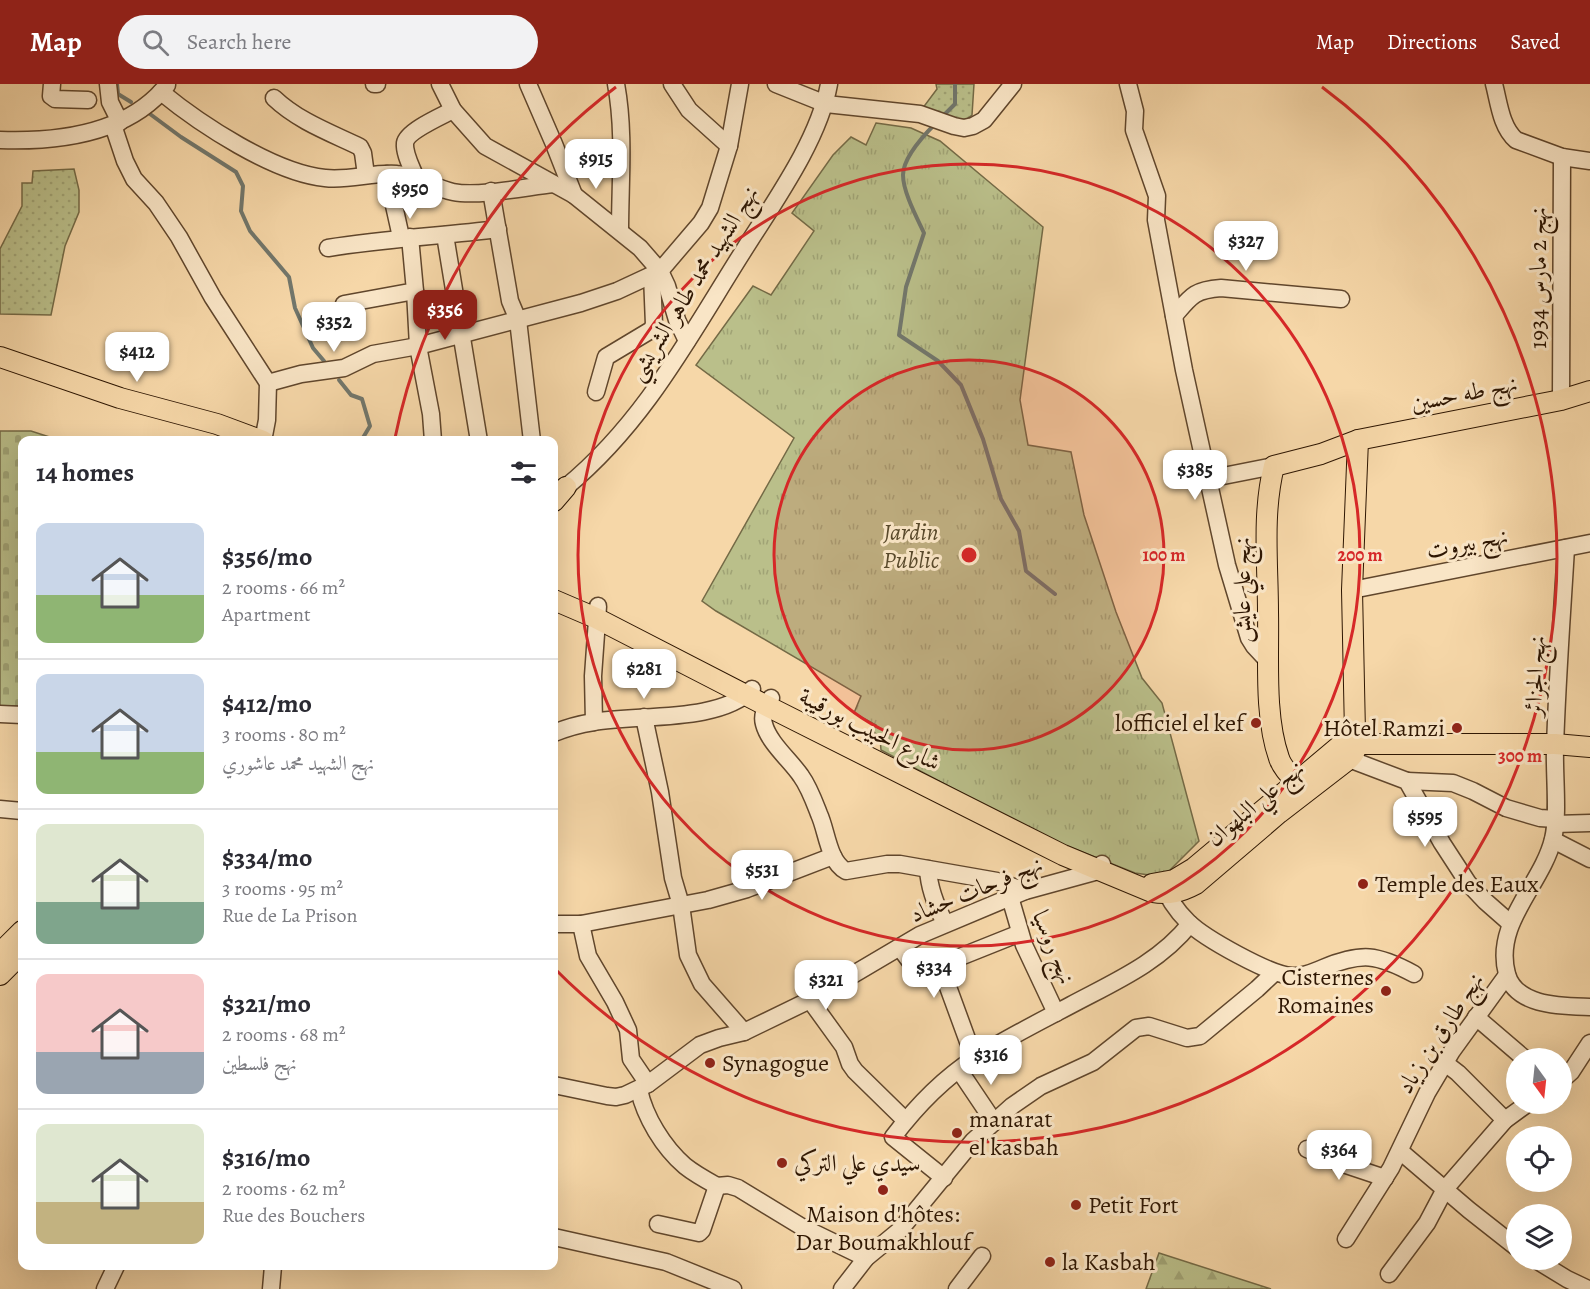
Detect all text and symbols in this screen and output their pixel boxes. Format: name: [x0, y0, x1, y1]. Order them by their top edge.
search box: [118, 15, 538, 69]
text: Map: [30, 23, 82, 61]
icon: search: [139, 26, 172, 59]
text: Search here: [187, 27, 291, 57]
text: Map: [1316, 28, 1354, 56]
text: Directions: [1387, 28, 1477, 56]
text: Saved: [1510, 28, 1560, 56]
pin: $915: [560, 139, 632, 190]
text: $915: [579, 145, 613, 172]
pin: $950: [374, 169, 446, 220]
text: $950: [391, 175, 429, 202]
street label: نهج الشهيد محمد طاهر الشريشي: [620, 179, 771, 390]
street label: نهج 2 مارس 1934: [1522, 207, 1559, 349]
pin: $327: [1210, 221, 1282, 272]
text: $327: [1228, 227, 1264, 254]
pin: $356: [409, 290, 481, 341]
text: $356: [427, 296, 463, 323]
pin: $352: [298, 302, 370, 353]
text: $352: [316, 308, 352, 335]
pin: $412: [101, 332, 173, 383]
text: $412: [119, 338, 155, 365]
street label: نهج طه حسين: [1408, 367, 1521, 424]
pin: $385: [1159, 450, 1231, 501]
text: 14 homes: [36, 455, 134, 490]
icon: filters: [507, 456, 540, 489]
text: $385: [1177, 456, 1213, 483]
park label: Jardin Public: [882, 516, 940, 576]
street label: نهج بيروت: [1424, 519, 1511, 571]
street label: نهج علي عايش: [1226, 537, 1265, 643]
text: $356/mo: [222, 539, 312, 574]
text: 100 m: [1143, 543, 1185, 567]
text: 200 m: [1337, 543, 1383, 567]
centre of rings: [959, 545, 979, 565]
icon: home: [84, 547, 156, 619]
text: 2 rooms · 66 m²: [222, 574, 345, 601]
text: Apartment: [222, 601, 311, 628]
street label: نهج الجزائر: [1517, 635, 1558, 720]
pin: $281: [608, 649, 680, 700]
text: $281: [626, 655, 662, 682]
street label: شارع الحبيب بورقيبة: [792, 680, 946, 782]
text: $412/mo: [222, 686, 312, 721]
icon: home: [84, 698, 156, 770]
place label: lofficiel el kef: [1115, 707, 1247, 739]
place label: Hôtel Ramzi: [1323, 712, 1445, 744]
marker: lofficiel el kef: [1249, 716, 1263, 730]
text: 3 rooms · 80 m²: [222, 721, 346, 748]
marker: Hôtel Ramzi: [1450, 721, 1464, 735]
text: 300 m: [1498, 744, 1542, 768]
text: نهج الشهيد محمد عاشوري: [222, 750, 374, 777]
street label: نهج علي البلهوان: [1199, 752, 1316, 859]
pin: $595: [1389, 797, 1461, 848]
text: $595: [1407, 803, 1443, 830]
text: $334/mo: [222, 840, 312, 875]
icon: home: [84, 848, 156, 920]
street label: نهج فرحات حشاد: [905, 848, 1049, 935]
pin: $531: [726, 850, 798, 901]
text: $531: [745, 856, 779, 883]
place label: Temple des Eaux: [1375, 868, 1539, 900]
text: 3 rooms · 95 m²: [222, 875, 343, 902]
marker: Temple des Eaux: [1356, 877, 1370, 891]
text: Rue de La Prison: [222, 902, 358, 929]
street label: نهج روسيا: [1020, 905, 1083, 991]
pin: $334: [898, 948, 970, 999]
text: $334: [916, 954, 952, 981]
pin: $321: [790, 960, 862, 1011]
place label: Cisternes Romaines: [1277, 961, 1374, 1021]
text: $321: [809, 966, 843, 993]
street label: نهج طارق بن زياد: [1389, 966, 1495, 1103]
marker: Cisternes Romaines: [1379, 984, 1393, 998]
text: $321/mo: [222, 986, 311, 1021]
icon: home: [84, 998, 156, 1070]
text: 2 rooms · 68 m²: [222, 1021, 346, 1048]
pin: $316: [955, 1035, 1027, 1086]
text: $316: [974, 1041, 1008, 1068]
place label: Synagogue: [722, 1047, 829, 1079]
north arrow: [1506, 1048, 1572, 1114]
map controls: [1506, 1048, 1572, 1270]
text: نهج فلسطين: [222, 1050, 297, 1077]
marker: Synagogue: [703, 1056, 717, 1070]
place label: manarat el kasbah: [969, 1103, 1059, 1163]
marker: manarat el kasbah: [950, 1126, 964, 1140]
button: locate: [1506, 1126, 1572, 1192]
pin: $364: [1303, 1130, 1375, 1181]
text: $364: [1321, 1136, 1357, 1163]
text: $316/mo: [222, 1140, 311, 1175]
place label: سيدي علي التركي: [794, 1147, 921, 1186]
icon: home: [84, 1148, 156, 1220]
marker: سيدي علي التركي: [775, 1156, 789, 1170]
text: 2 rooms · 62 m²: [222, 1175, 345, 1202]
marker: Maison d'hôtes: Dar Boumakhlouf: [876, 1183, 890, 1197]
place label: Petit Fort: [1088, 1189, 1179, 1221]
place label: Maison d'hôtes: Dar Boumakhlouf: [795, 1198, 974, 1258]
marker: Petit Fort: [1069, 1198, 1083, 1212]
text: Rue des Bouchers: [222, 1202, 365, 1229]
button: layers: [1506, 1204, 1572, 1270]
place label: la Kasbah: [1062, 1246, 1156, 1278]
marker: la Kasbah: [1043, 1255, 1057, 1269]

